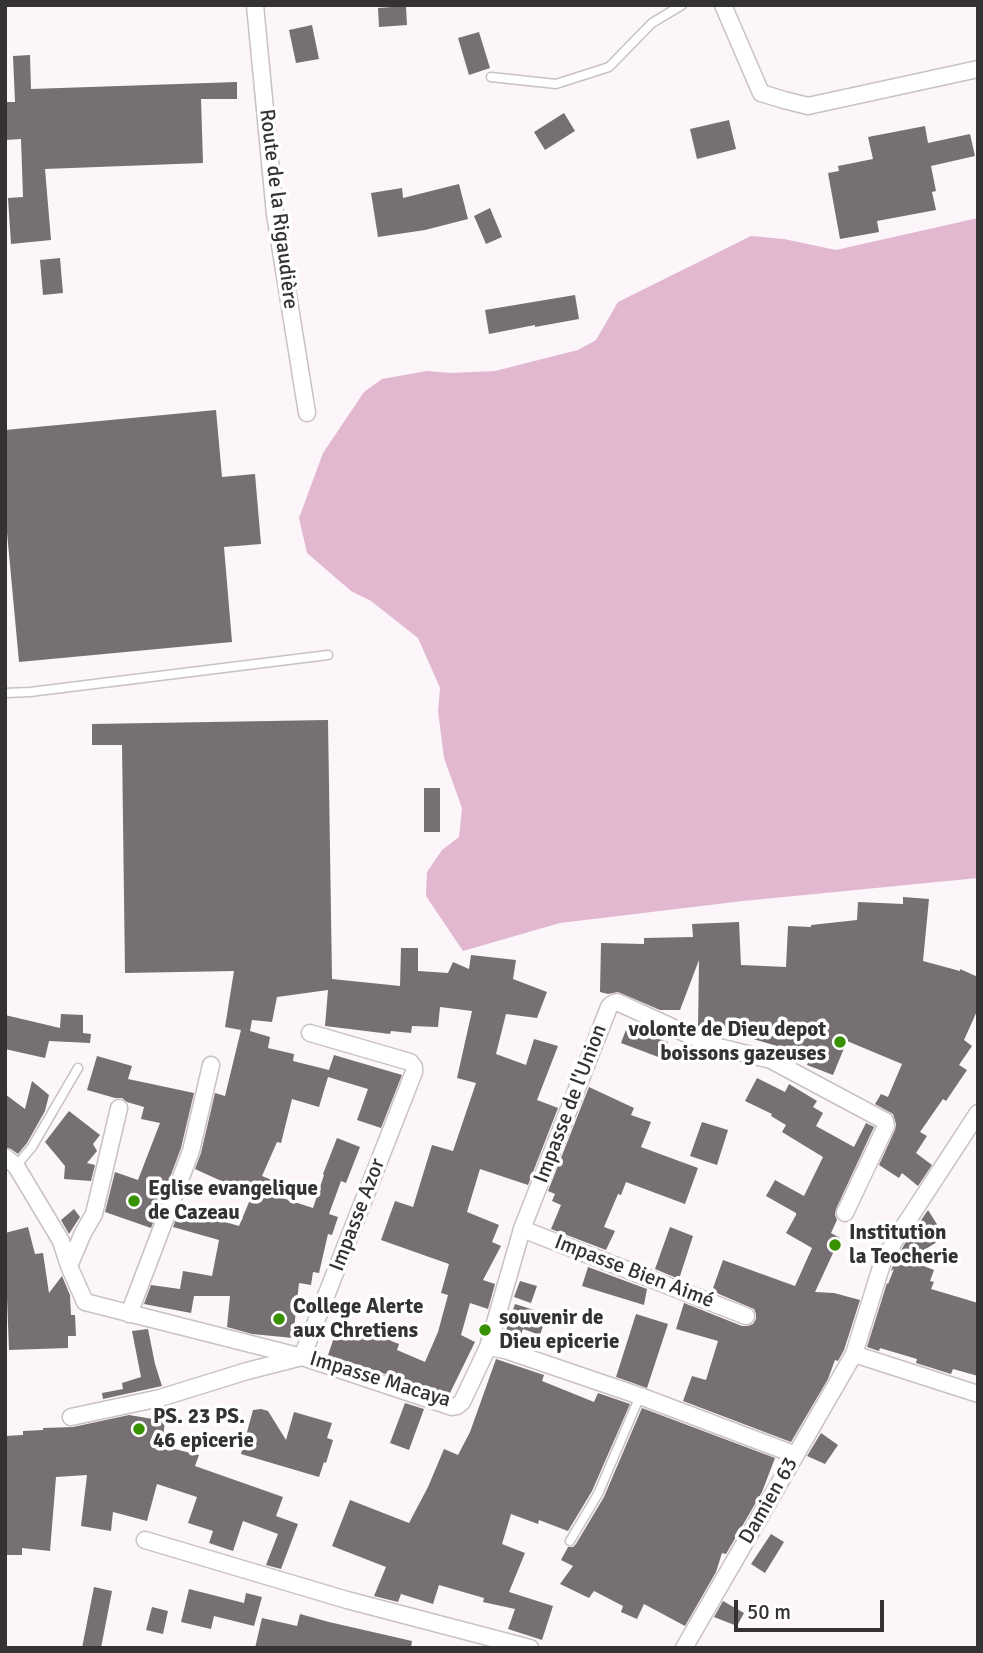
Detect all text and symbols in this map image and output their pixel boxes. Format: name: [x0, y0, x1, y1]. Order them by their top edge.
street label: Route de la Rigaudière: [253, 108, 303, 310]
place label: volonte de Dieu depot boissons gazeuses: [629, 1017, 826, 1067]
street label: Impasse de l'Union: [529, 1021, 613, 1187]
marker: volonte de Dieu depot boissons gazeuses: [832, 1034, 848, 1050]
street label: Impasse Azor: [325, 1155, 391, 1275]
place label: Eglise evangelique de Cazeau: [148, 1176, 318, 1226]
marker: Eglise evangelique de Cazeau: [126, 1193, 142, 1209]
place label: Institution la Teocherie: [849, 1220, 959, 1270]
street label: Impasse Bien Aimé: [551, 1230, 717, 1314]
marker: Institution la Teocherie: [827, 1237, 843, 1253]
place label: College Alerte aux Chretiens: [293, 1294, 423, 1344]
place label: souvenir de Dieu epicerie: [499, 1305, 619, 1355]
marker: College Alerte aux Chretiens: [271, 1311, 287, 1327]
marker: souvenir de Dieu epicerie: [477, 1322, 493, 1338]
street label: Impasse Macaya: [306, 1347, 454, 1413]
place label: PS. 23 PS. 46 epicerie: [153, 1404, 254, 1454]
marker: PS. 23 PS. 46 epicerie: [131, 1421, 147, 1437]
street label: Damien 63: [734, 1453, 804, 1549]
scale bar: [738, 1586, 888, 1630]
text: 50 m: [747, 1599, 791, 1625]

